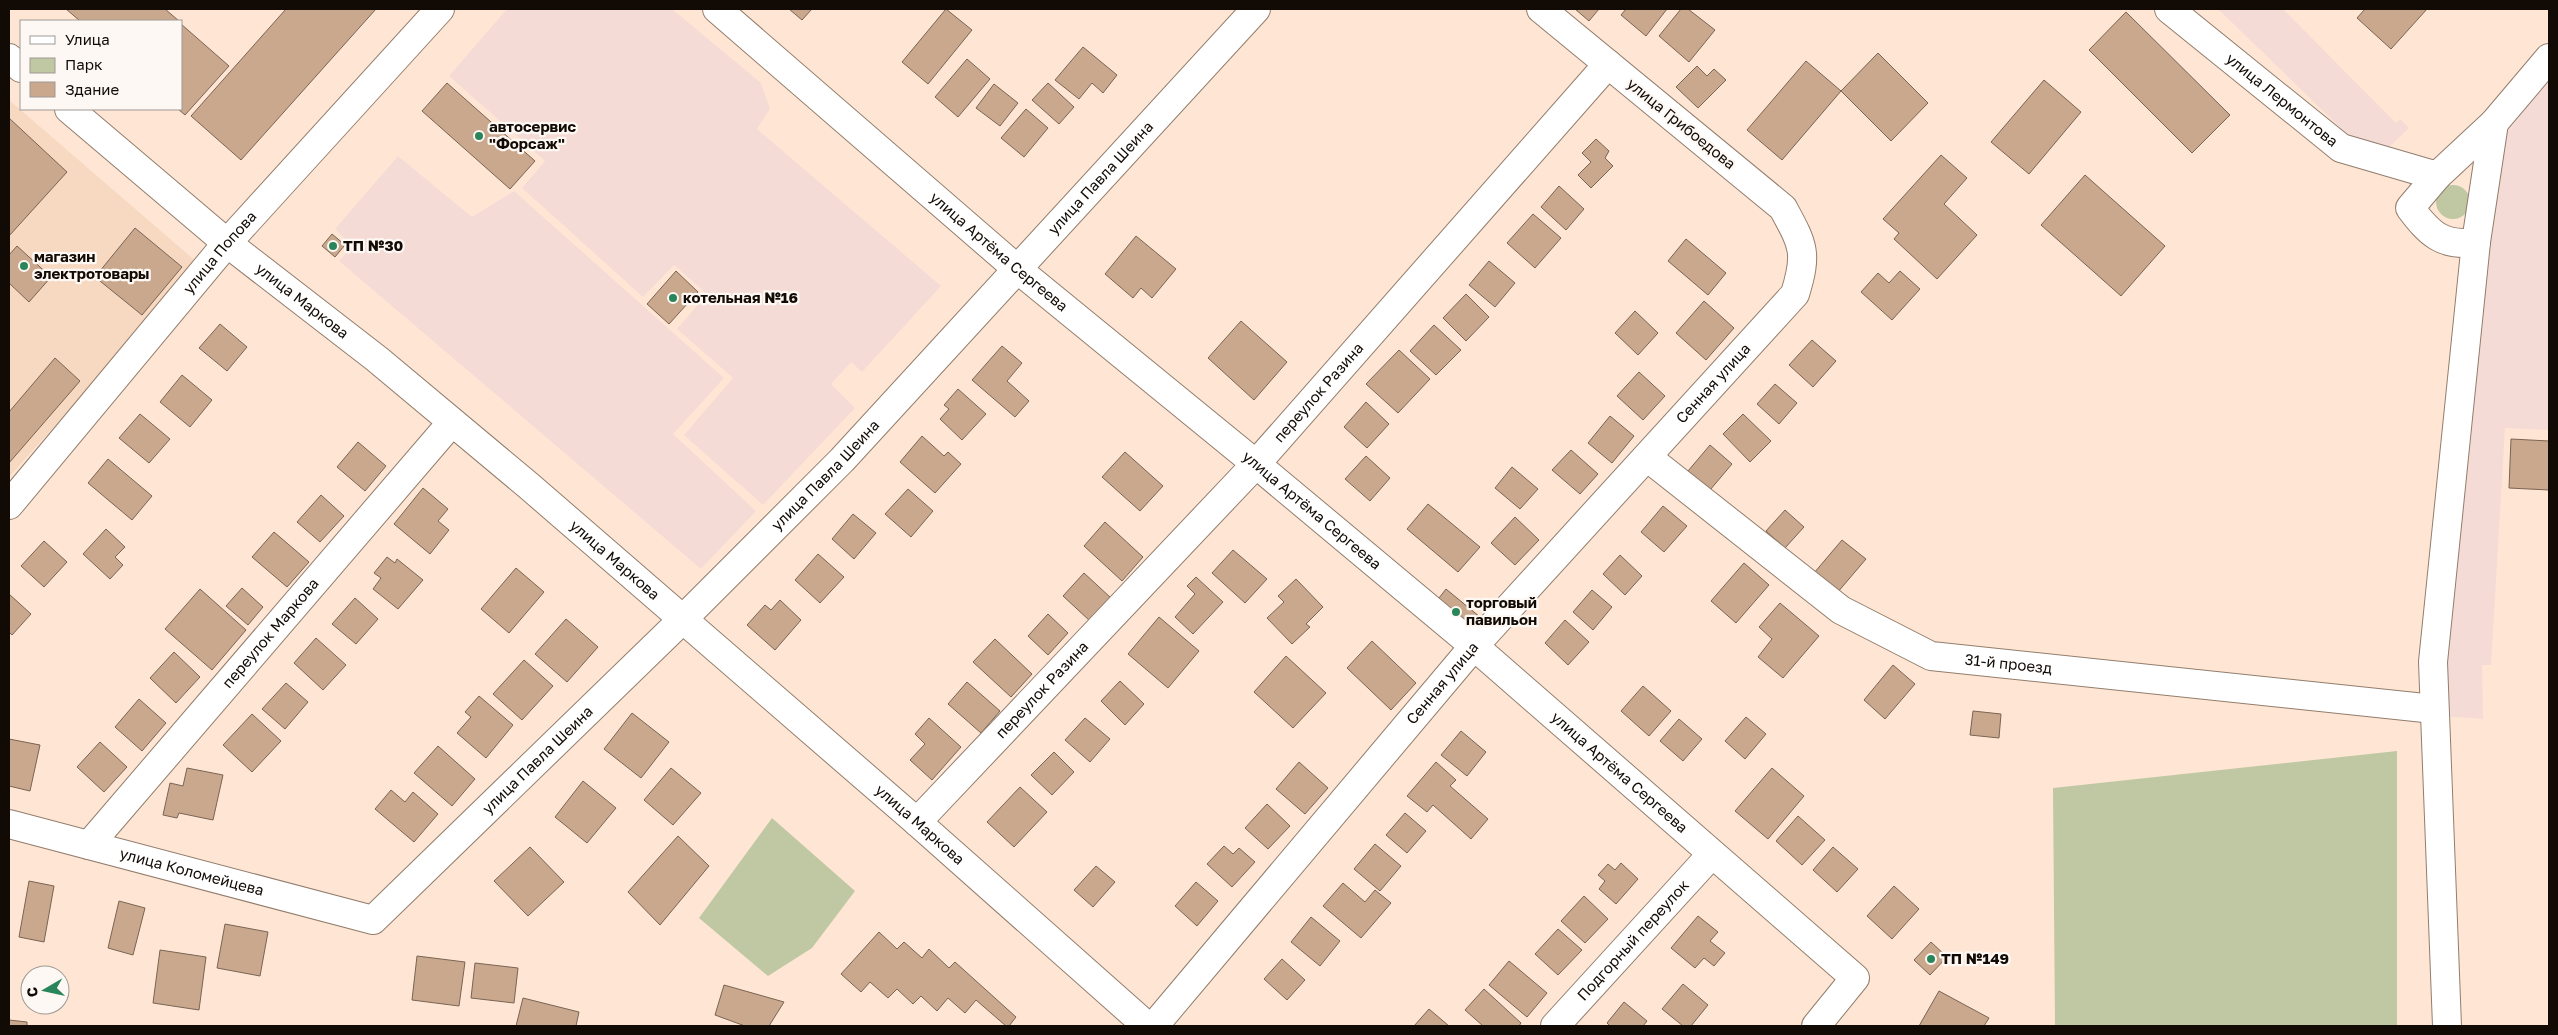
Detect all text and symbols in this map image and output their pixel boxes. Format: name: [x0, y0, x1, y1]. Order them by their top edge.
legend: [20, 20, 182, 110]
text: Улица: [65, 30, 110, 48]
street label: улица Лермонтова: [2223, 49, 2342, 150]
text: Парк: [65, 55, 103, 73]
street label: улица Грибоедова: [1624, 74, 1739, 172]
text: Здание: [65, 80, 119, 98]
place label: автосервис "Форсаж": [489, 117, 576, 152]
street label: улица Павла Шеина: [1044, 117, 1156, 238]
marker: автосервис "Форсаж": [473, 130, 485, 142]
street label: улица Артёма Сергеева: [927, 188, 1072, 315]
street label: улица Попова: [179, 207, 260, 297]
place label: ТП №30: [343, 236, 404, 254]
marker: ТП №30: [327, 240, 339, 252]
place label: магазин электротовары: [34, 247, 150, 282]
street label: улица Маркова: [253, 259, 353, 342]
marker: магазин электротовары: [18, 260, 30, 272]
place label: котельная №16: [683, 288, 798, 306]
marker: котельная №16: [667, 292, 679, 304]
street label: переулок Разина: [1269, 339, 1367, 446]
street label: Сенная улица: [1672, 339, 1754, 427]
street label: улица Павла Шеина: [767, 416, 882, 533]
street label: улица Артёма Сергеева: [1239, 447, 1385, 573]
street label: улица Маркова: [567, 516, 664, 603]
street label: переулок Маркова: [218, 574, 322, 691]
place label: торговый павильон: [1466, 593, 1537, 628]
marker: торговый павильон: [1450, 606, 1462, 618]
street label: переулок Разина: [991, 637, 1091, 741]
street label: Сенная улица: [1402, 638, 1482, 727]
street label: 31-й проезд: [1964, 650, 2053, 677]
street label: улица Павла Шеина: [478, 702, 596, 817]
street label: улица Артёма Сергеева: [1548, 707, 1692, 836]
street label: улица Маркова: [872, 780, 969, 868]
street label: улица Коломейцева: [118, 844, 266, 899]
street label: Подгорный переулок: [1573, 875, 1692, 1004]
place label: ТП №149: [1941, 949, 2009, 967]
marker: ТП №149: [1925, 953, 1937, 965]
north arrow: [20, 965, 70, 1015]
text: С: [22, 986, 41, 998]

